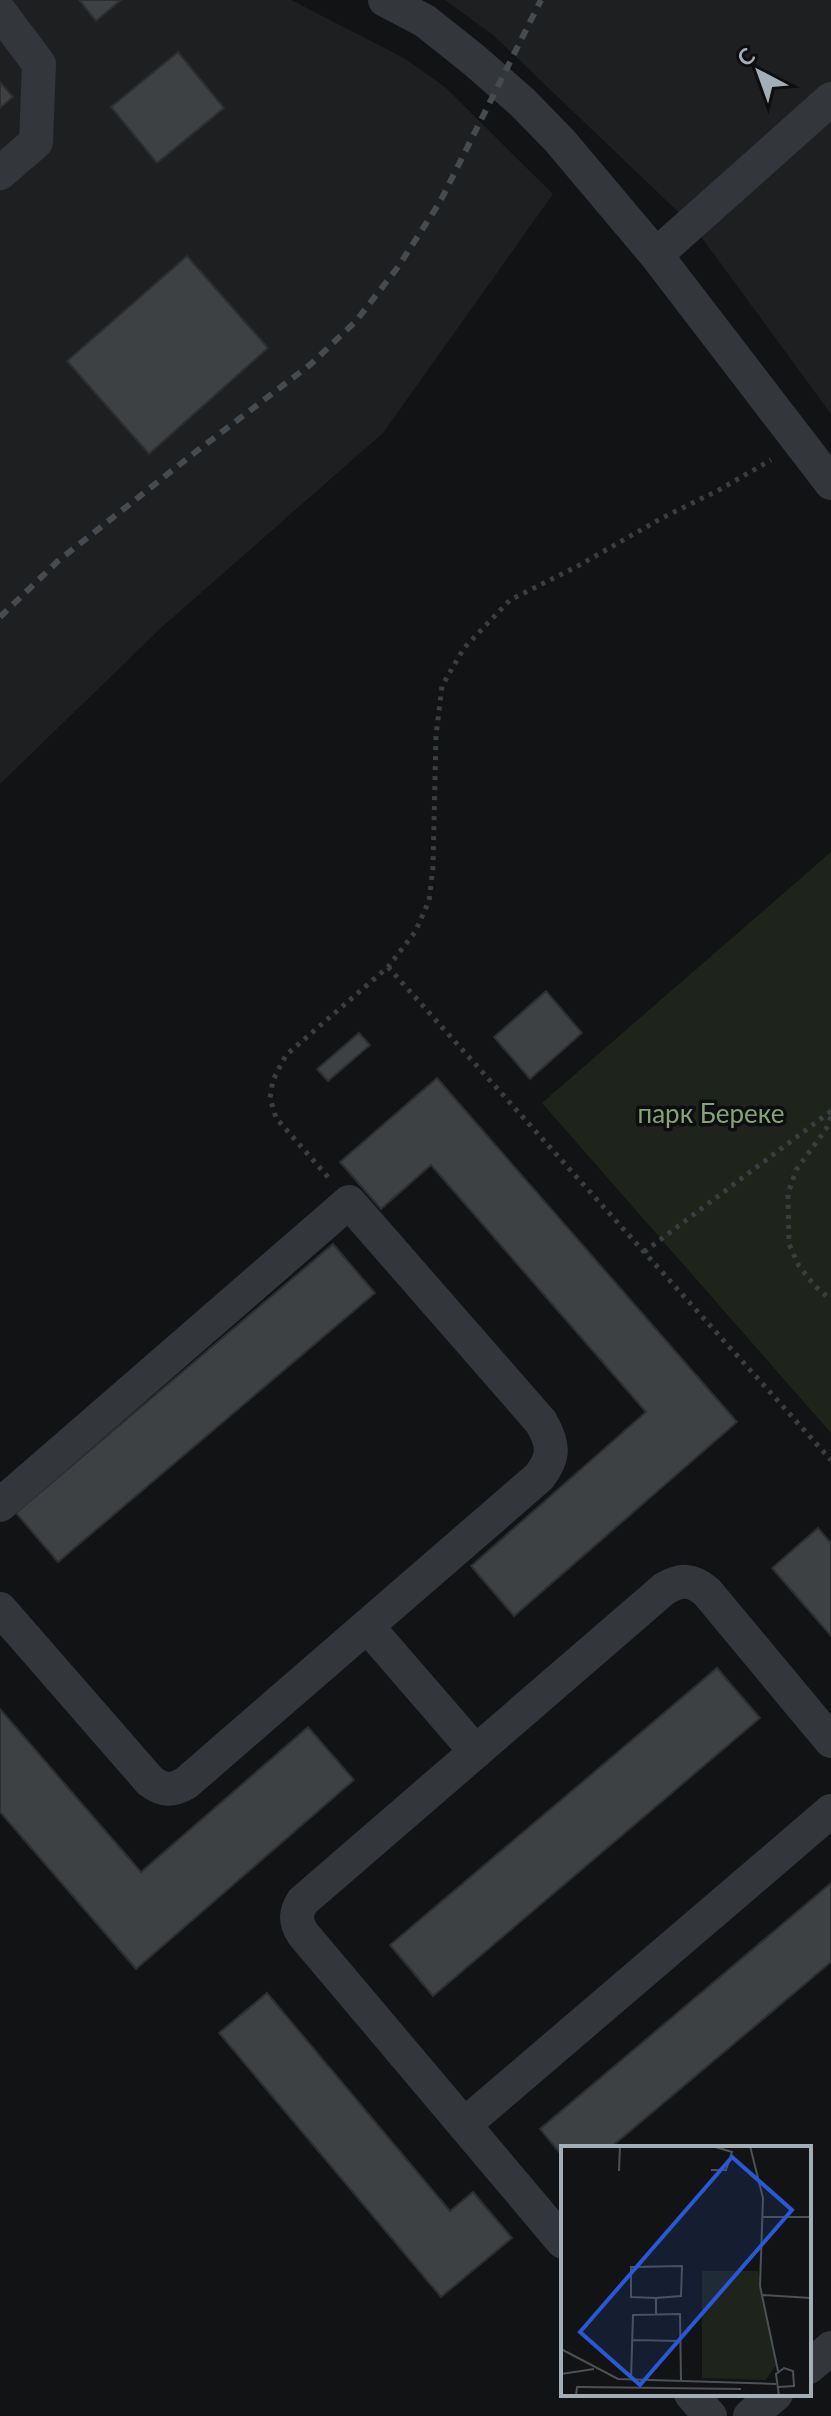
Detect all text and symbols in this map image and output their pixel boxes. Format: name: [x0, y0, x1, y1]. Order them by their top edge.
north arrow: [719, 32, 799, 112]
text: С: [731, 41, 760, 71]
park label: парк Береке: [638, 1097, 784, 1129]
inset map: [561, 2146, 811, 2396]

